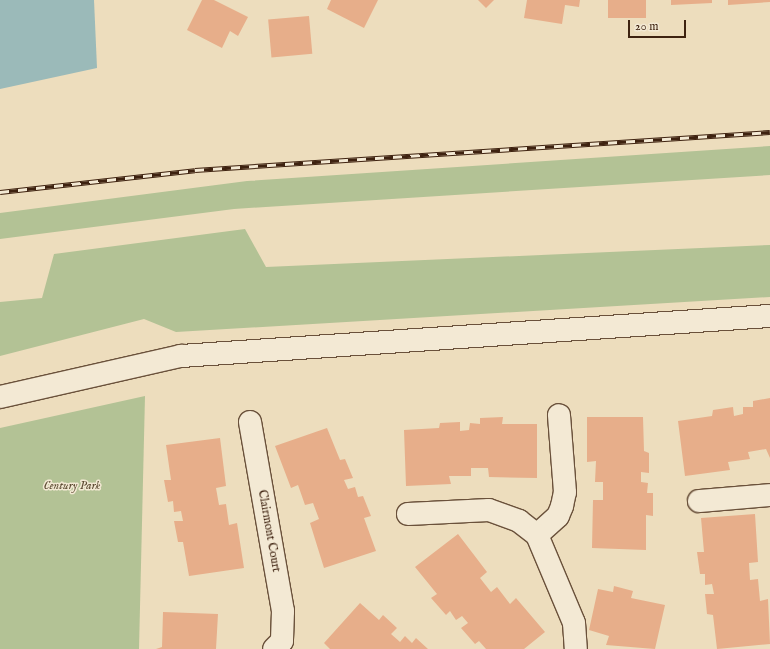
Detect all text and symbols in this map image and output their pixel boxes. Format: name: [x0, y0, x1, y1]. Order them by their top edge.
scale bar: [630, 12, 688, 38]
text: 20 m: [635, 19, 658, 34]
park label: Century Park: [44, 479, 100, 493]
street label: Clairmont Court: [255, 489, 283, 573]

